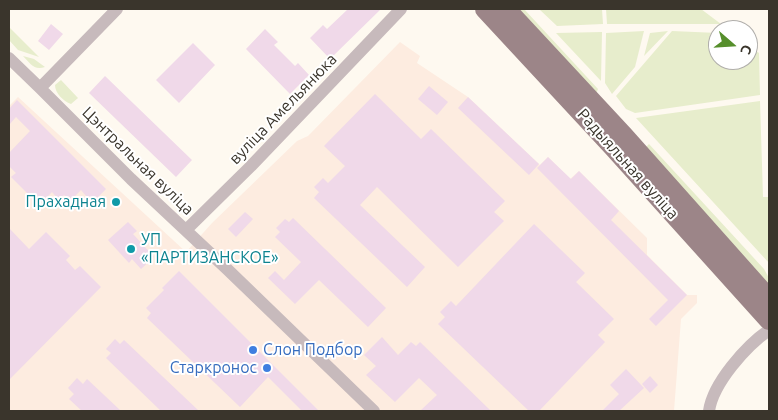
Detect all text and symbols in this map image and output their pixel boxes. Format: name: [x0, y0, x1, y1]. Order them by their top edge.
north arrow: [708, 20, 758, 70]
text: С: [737, 43, 755, 56]
street label: вуліца Амельянюка: [225, 50, 341, 168]
street label: Цэнтральная вуліца: [78, 103, 198, 219]
street label: Радыяльная вуліца: [573, 105, 683, 223]
place label: Прахадная: [26, 192, 106, 212]
marker: Прахадная: [110, 196, 122, 208]
place label: УП «ПАРТИЗАНСКОЕ»: [141, 230, 278, 268]
marker: УП «ПАРТИЗАНСКОЕ»: [125, 243, 137, 255]
place label: Слон Подбор: [263, 340, 363, 360]
marker: Слон Подбор: [247, 344, 259, 356]
place label: Старкронос: [170, 358, 257, 378]
marker: Старкронос: [261, 362, 273, 374]

